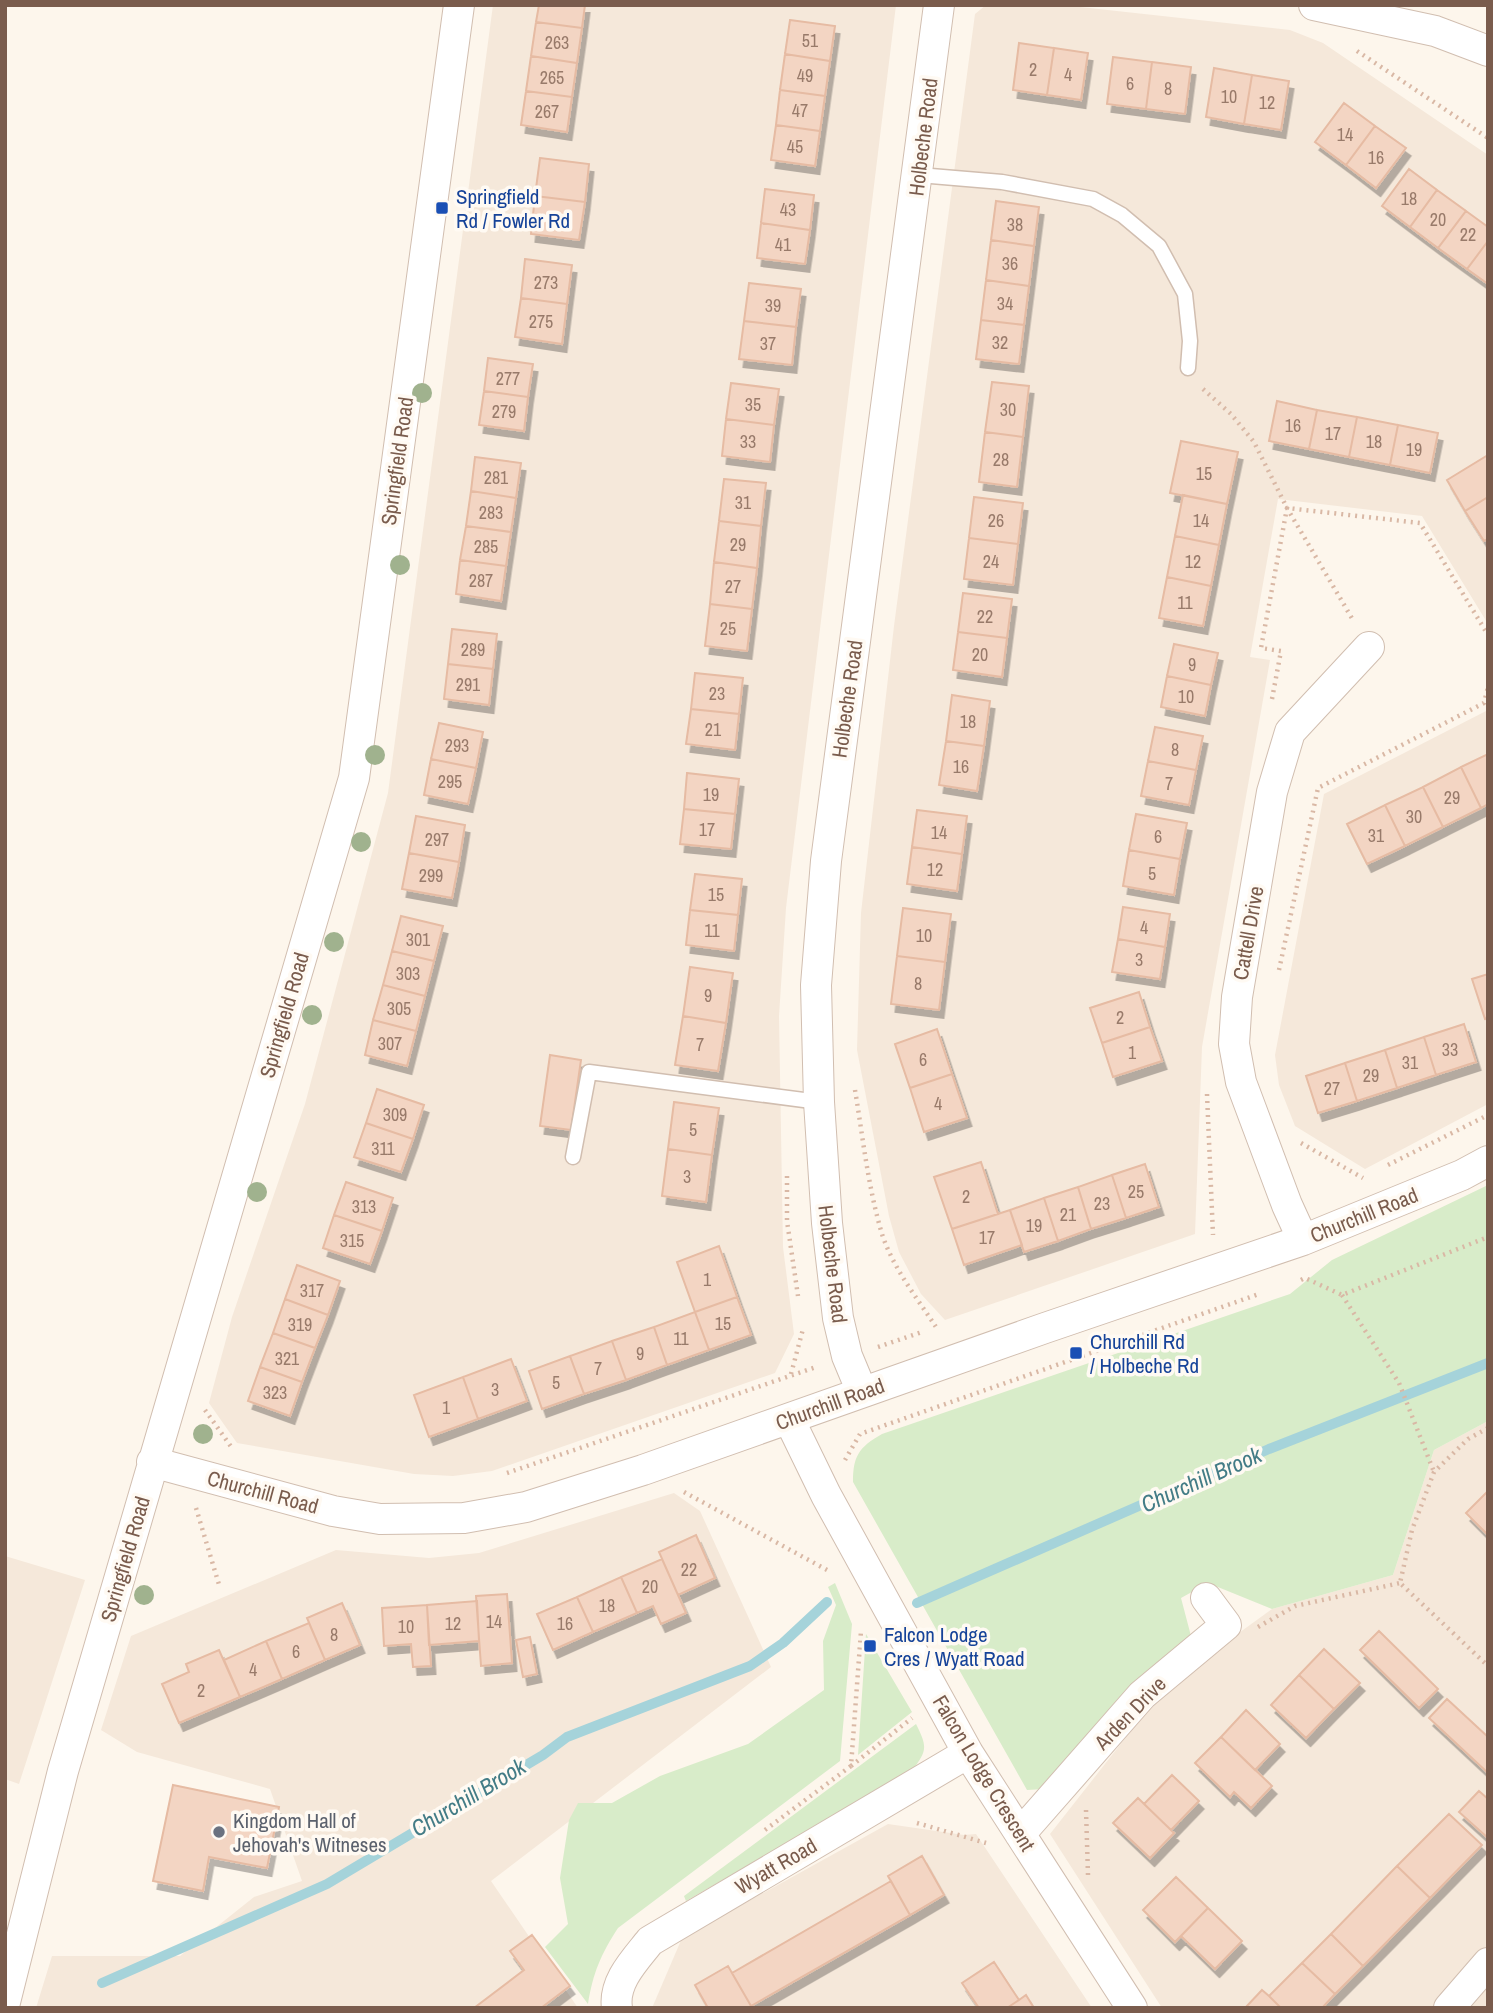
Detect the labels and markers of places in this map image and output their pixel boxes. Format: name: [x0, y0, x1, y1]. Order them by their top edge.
place label: Springfield Rd / Fowler Rd: [456, 182, 570, 235]
marker: Springfield Rd / Fowler Rd: [434, 200, 450, 216]
place label: Churchill Rd / Holbeche Rd: [1090, 1327, 1199, 1380]
marker: Churchill Rd / Holbeche Rd: [1068, 1345, 1084, 1361]
place label: Falcon Lodge Cres / Wyatt Road: [884, 1620, 1025, 1673]
marker: Falcon Lodge Cres / Wyatt Road: [862, 1638, 878, 1654]
place label: Kingdom Hall of Jehovah's Witneses: [233, 1806, 387, 1859]
marker: Kingdom Hall of Jehovah's Witneses: [211, 1824, 227, 1840]

